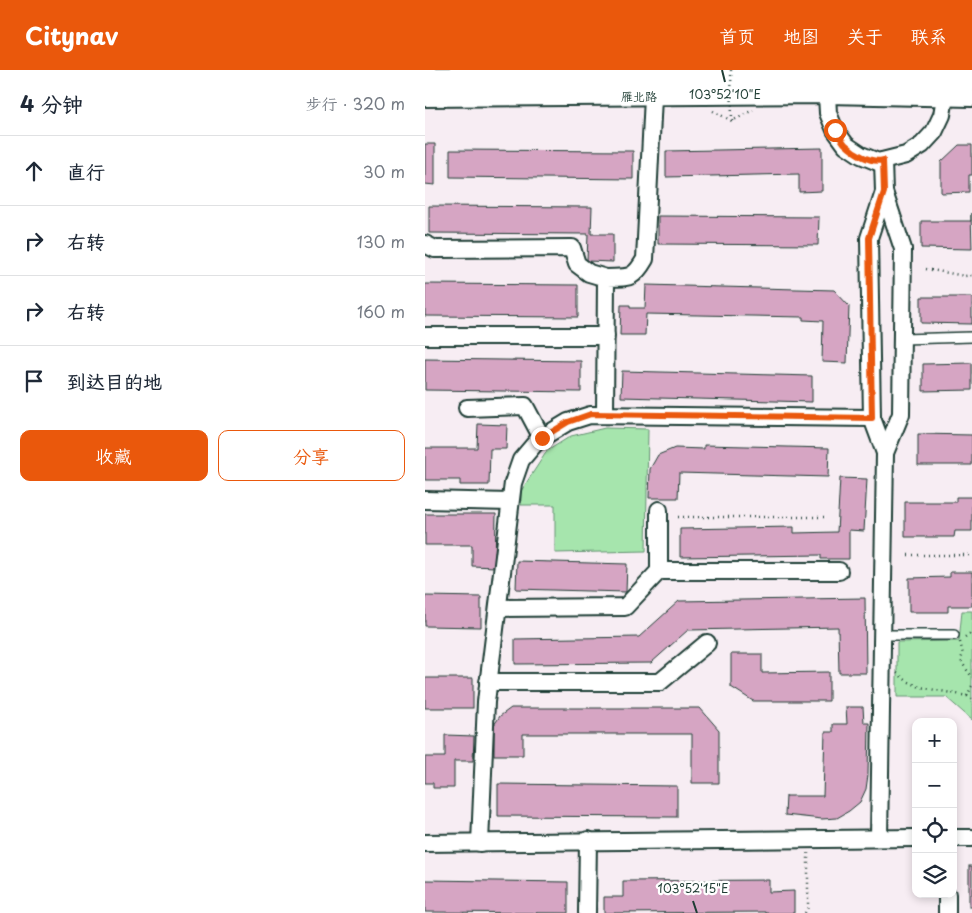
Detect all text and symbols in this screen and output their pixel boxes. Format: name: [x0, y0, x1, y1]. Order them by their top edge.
text: Citynav: [25, 17, 118, 53]
text: 首页: [719, 22, 755, 49]
text: 地图: [783, 22, 819, 49]
text: 关于: [847, 22, 883, 49]
text: 联系: [911, 22, 947, 49]
text: 103°52'10"E: [689, 85, 761, 103]
text: 4 分钟: [20, 87, 83, 119]
street label: 雁北路: [621, 87, 657, 105]
text: 步行 · 320 m: [306, 91, 405, 115]
route start: [824, 119, 847, 142]
icon: ahead: [20, 157, 48, 185]
text: 直行: [67, 157, 105, 185]
text: 30 m: [363, 159, 405, 183]
icon: right: [20, 227, 48, 255]
text: 右转: [67, 227, 105, 255]
text: 130 m: [357, 229, 405, 253]
icon: right: [20, 297, 48, 325]
text: 右转: [67, 297, 105, 325]
text: 160 m: [357, 299, 405, 323]
icon: arrive: [20, 367, 48, 395]
text: 到达目的地: [67, 367, 162, 395]
route end: [531, 427, 554, 450]
button: 收藏: [20, 430, 208, 481]
button: 分享: [218, 430, 405, 481]
map controls: [912, 718, 957, 898]
button: +: [912, 718, 957, 763]
button: −: [912, 763, 957, 808]
button: locate: [912, 808, 957, 853]
button: layers: [912, 853, 957, 898]
text: 103°52'15"E: [658, 879, 728, 897]

